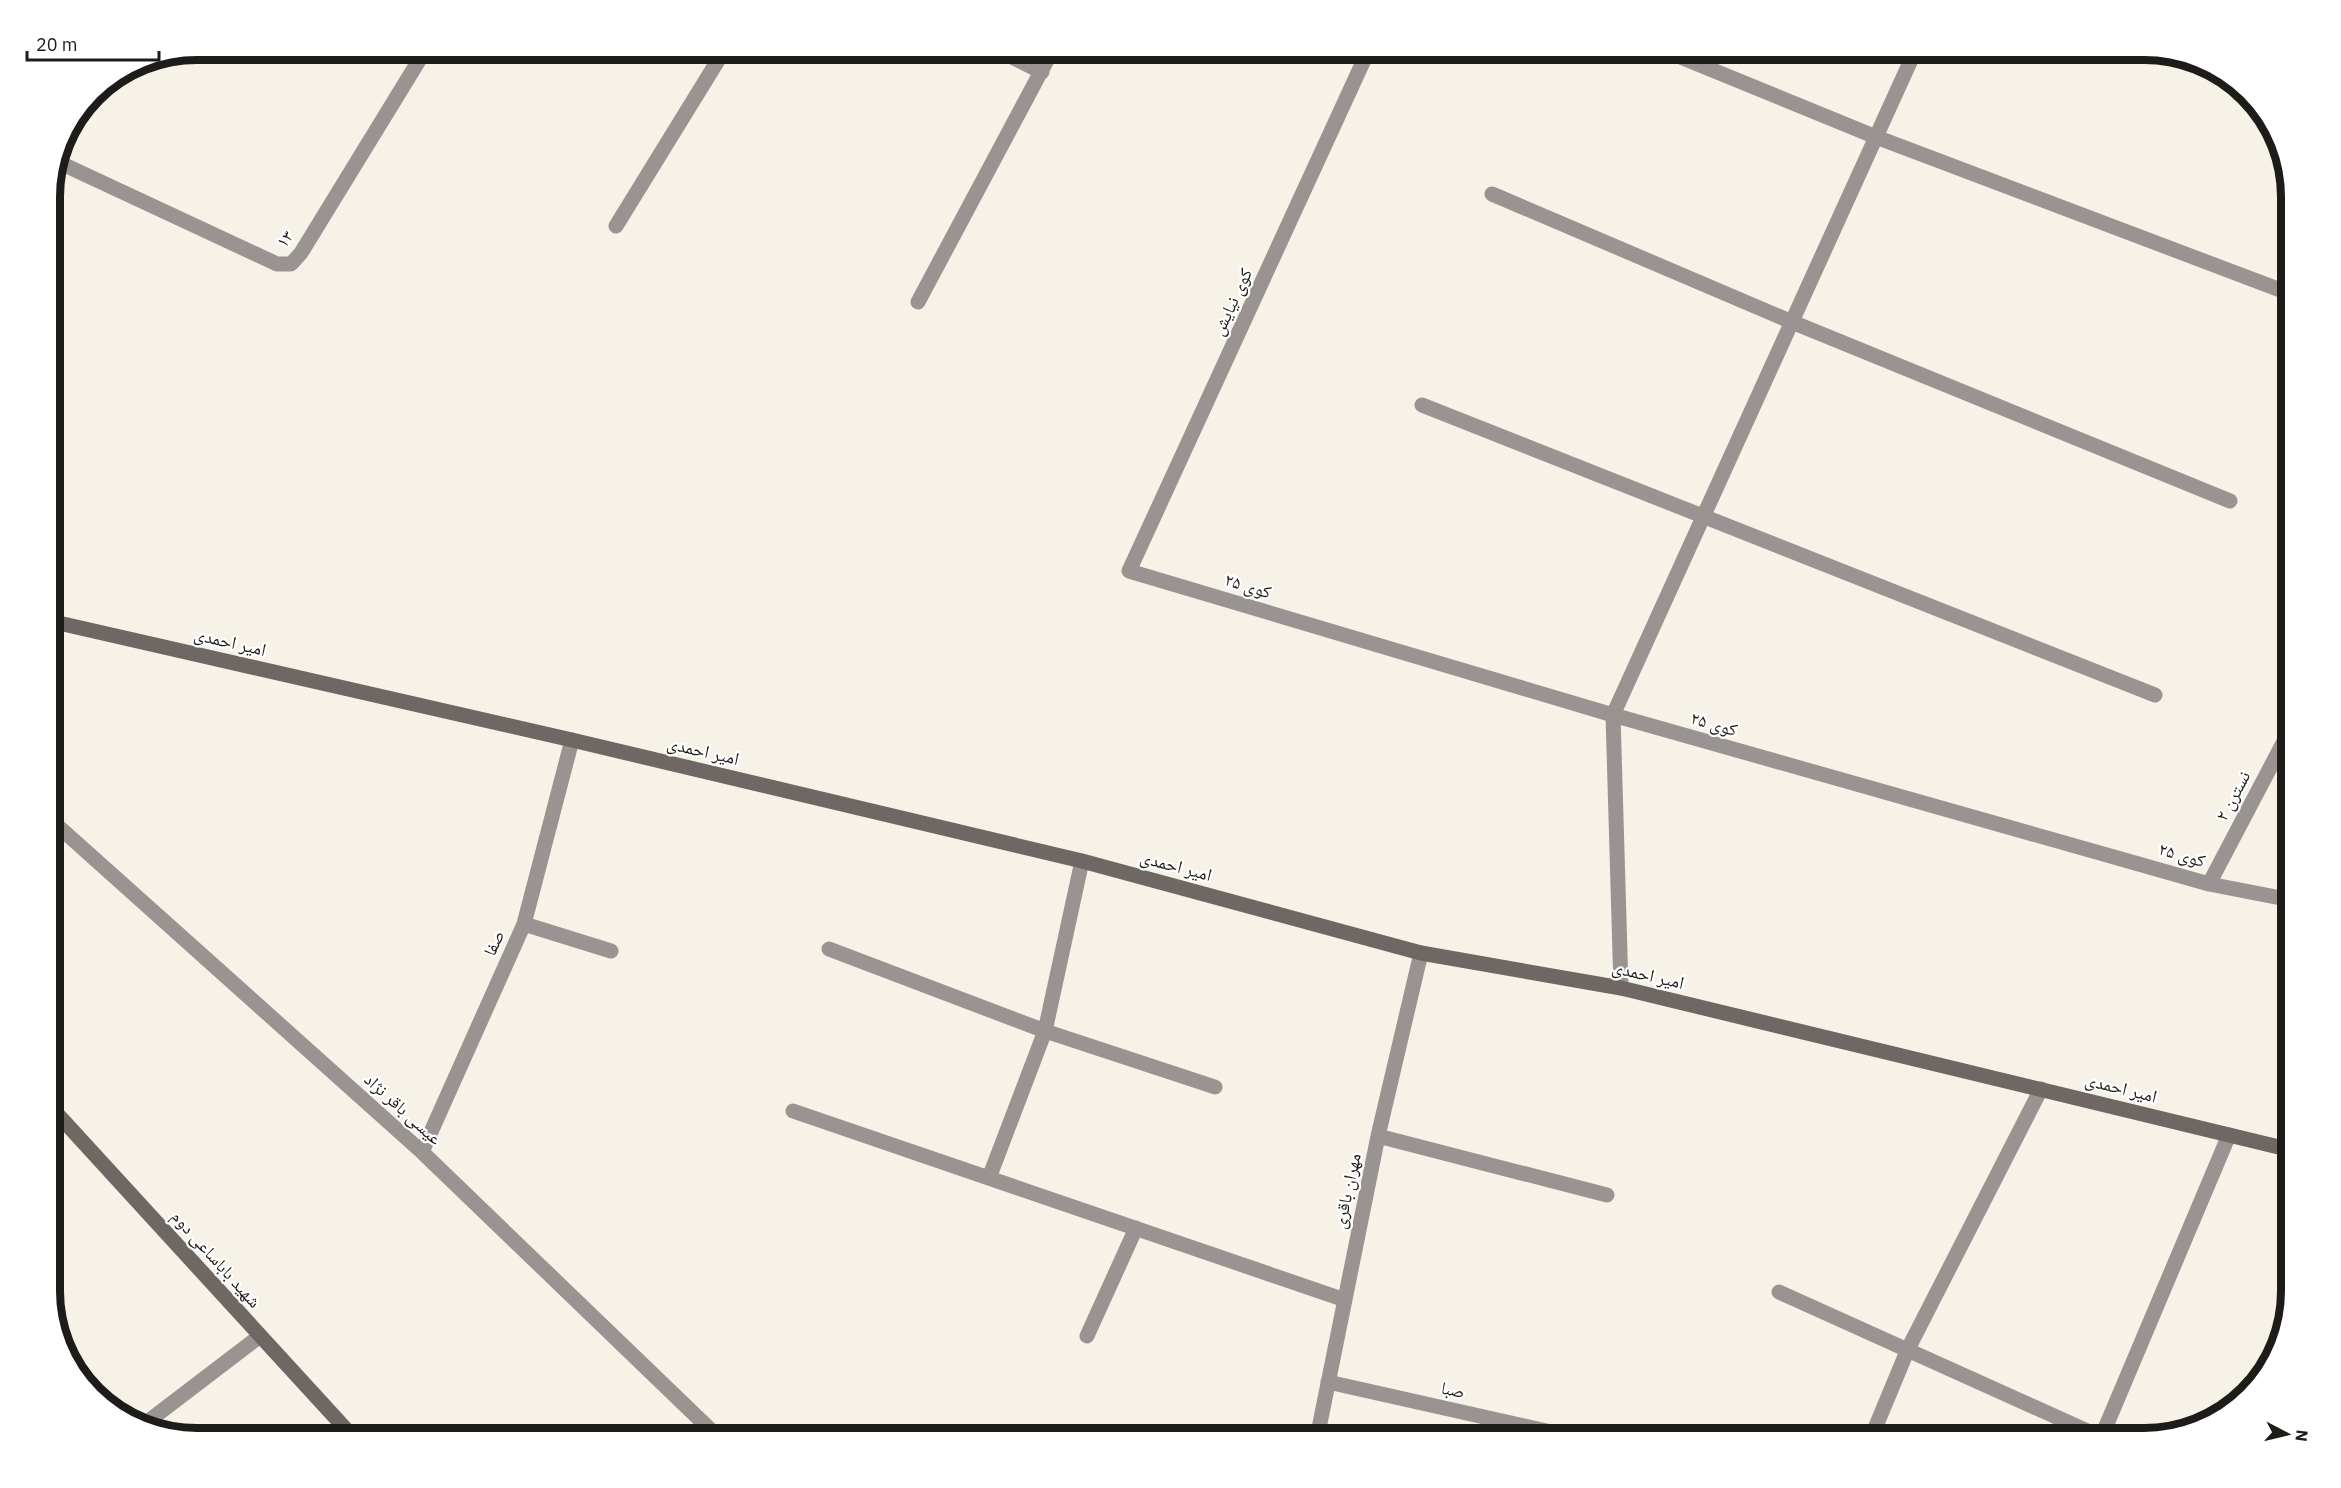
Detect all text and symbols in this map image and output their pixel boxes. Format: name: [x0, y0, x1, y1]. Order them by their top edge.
scale bar: [27, 24, 159, 62]
text: 20 m: [36, 33, 78, 56]
street label: ۱۳: [271, 225, 299, 252]
street label: کوی نیایش: [1206, 264, 1257, 339]
street label: کوی ۲۵: [1222, 568, 1275, 604]
street label: امیر احمدی: [192, 622, 268, 661]
street label: کوی ۲۵: [1688, 706, 1741, 741]
street label: امیر احمدی: [665, 731, 741, 770]
street label: نسترن ۲: [2210, 767, 2255, 825]
street label: کوی ۲۵: [2156, 837, 2209, 872]
street label: امیر احمدی: [1138, 845, 1215, 886]
street label: صفا: [478, 926, 509, 959]
street label: امیر احمدی: [1610, 955, 1686, 994]
street label: امیر احمدی: [2083, 1067, 2159, 1108]
street label: عیسی باقر نژاد: [360, 1068, 447, 1150]
street label: مهران باقری: [1327, 1151, 1366, 1231]
street label: شهید باباساعی دوم: [166, 1205, 266, 1313]
street label: صبا: [1439, 1376, 1467, 1403]
north arrow: [2257, 1404, 2317, 1464]
text: N: [2291, 1429, 2313, 1443]

